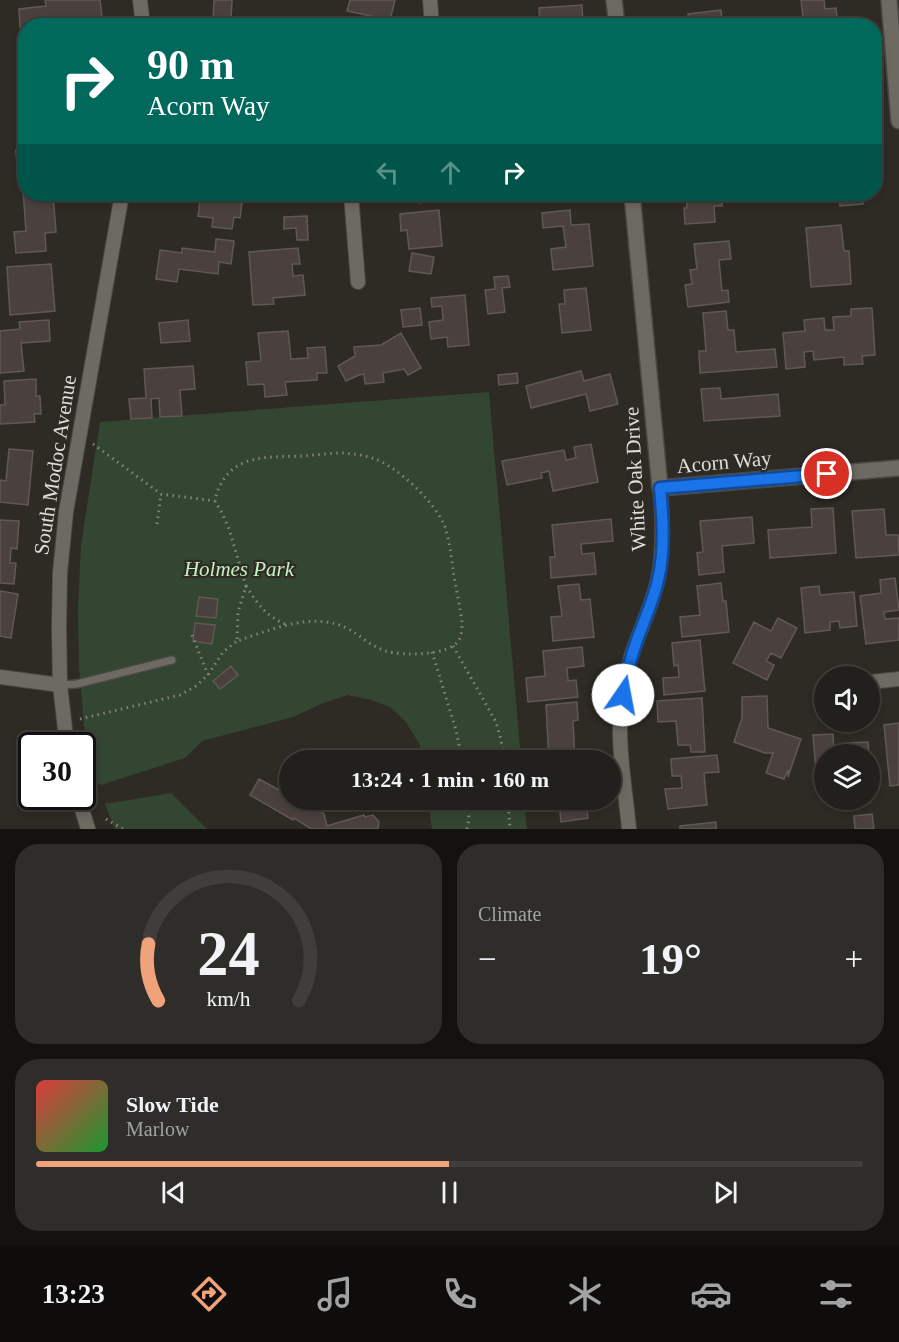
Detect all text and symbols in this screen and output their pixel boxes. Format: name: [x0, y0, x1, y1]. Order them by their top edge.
icon: right: [48, 42, 126, 120]
text: 90 m: [147, 42, 235, 88]
text: Acorn Way: [147, 91, 270, 121]
icon: left: [371, 156, 404, 189]
icon: ahead: [434, 156, 467, 189]
icon: right: [497, 156, 530, 189]
street label: South Modoc Avenue: [29, 373, 81, 557]
street label: White Oak Drive: [619, 406, 651, 552]
street label: Acorn Way: [675, 446, 773, 478]
pin: [801, 448, 852, 499]
icon: arrive: [810, 457, 843, 490]
park label: Holmes Park: [183, 557, 295, 581]
position arrow: [591, 663, 655, 727]
map controls: [814, 666, 880, 810]
button: sound: [814, 666, 880, 732]
speed limit sign: 30: [18, 732, 96, 810]
button: layers: [814, 744, 880, 810]
text: 13:24 · 1 min · 160 m: [351, 767, 549, 792]
text: Climate: [478, 903, 541, 925]
text: 24: [197, 919, 260, 988]
text: 19°: [639, 934, 702, 984]
text: −: [478, 941, 497, 977]
text: +: [844, 941, 863, 977]
text: km/h: [206, 987, 251, 1011]
text: Slow Tide: [126, 1092, 219, 1117]
text: Marlow: [126, 1118, 189, 1140]
icon: previous: [157, 1176, 190, 1209]
icon: pause: [433, 1176, 466, 1209]
icon: next: [709, 1176, 742, 1209]
icon: directions: [188, 1273, 230, 1315]
icon: music: [314, 1273, 356, 1315]
icon: phone: [439, 1273, 481, 1315]
icon: climate: [564, 1273, 606, 1315]
icon: car: [690, 1273, 732, 1315]
icon: filters: [815, 1273, 857, 1315]
text: 13:23: [42, 1279, 105, 1309]

